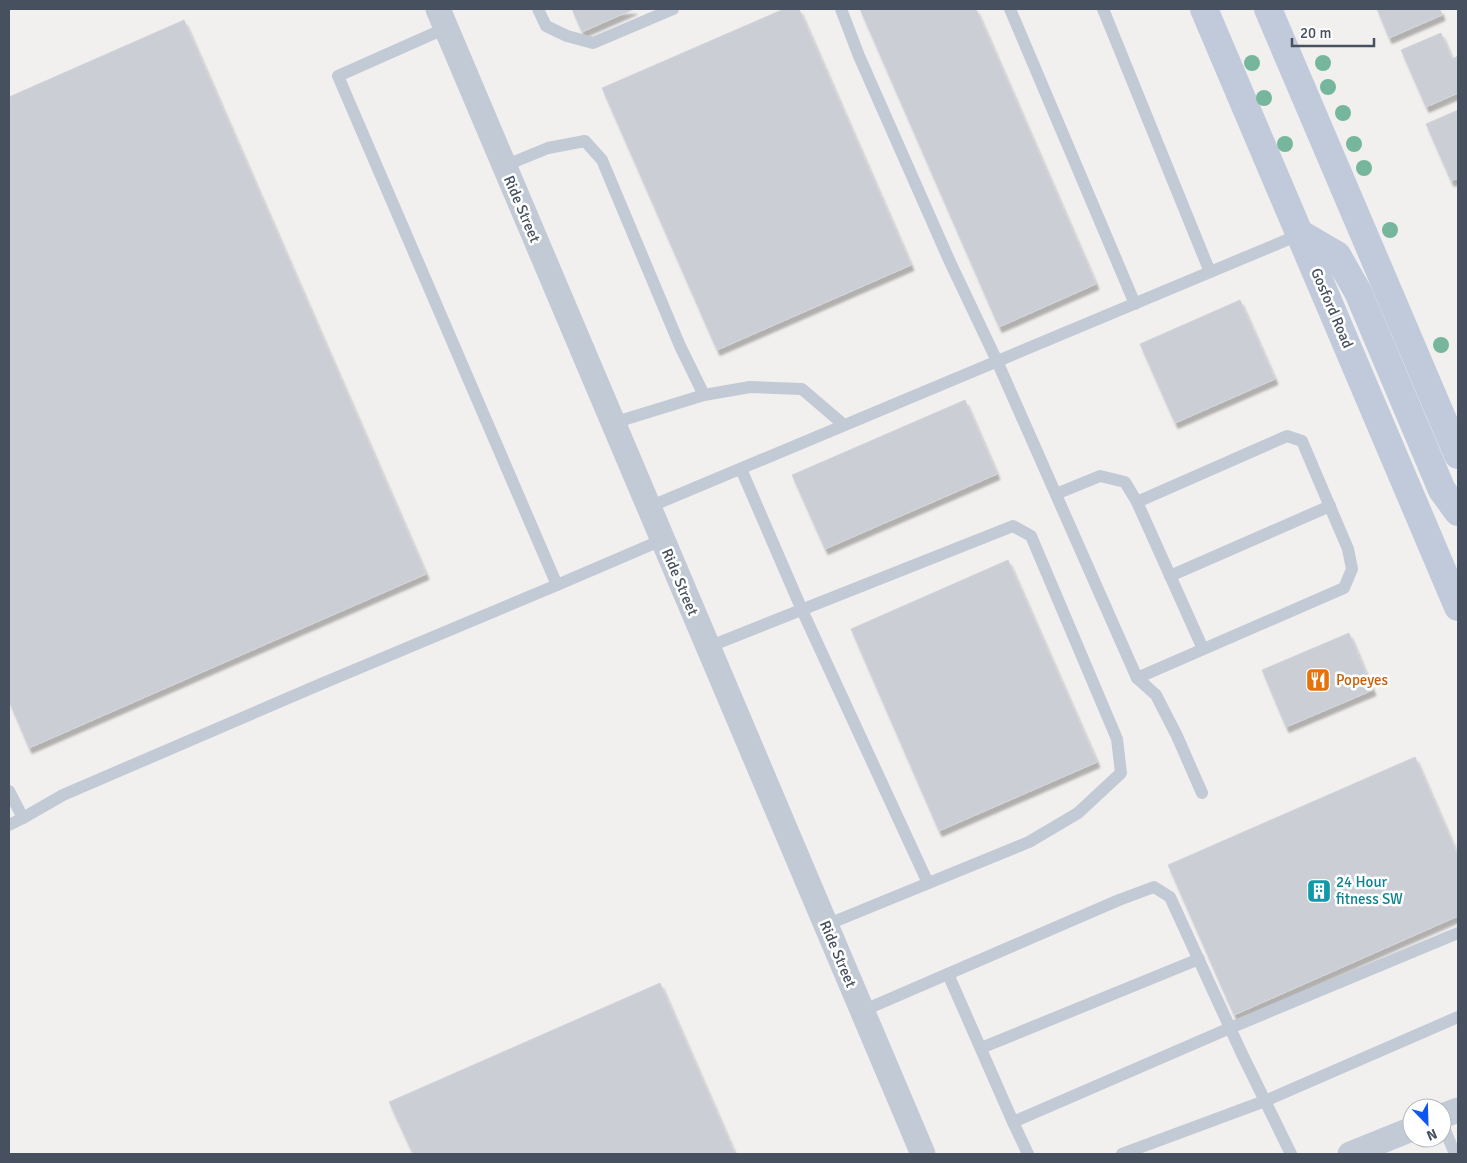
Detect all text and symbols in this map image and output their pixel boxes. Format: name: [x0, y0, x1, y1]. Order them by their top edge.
scale bar: [1292, 15, 1374, 47]
text: 20 m: [1300, 24, 1331, 42]
street label: Ride Street: [500, 173, 544, 245]
street label: Gosford Road: [1307, 265, 1357, 351]
street label: Ride Street: [658, 546, 702, 618]
restaurant icon: Popeyes: [1305, 667, 1331, 693]
place label: Popeyes: [1336, 671, 1389, 689]
place label: 24 Hour fitness SW: [1336, 873, 1403, 908]
building icon: 24 Hour fitness SW: [1306, 878, 1332, 904]
street label: Ride Street: [816, 918, 860, 990]
north arrow: [1402, 1098, 1452, 1148]
text: N: [1424, 1125, 1440, 1144]

